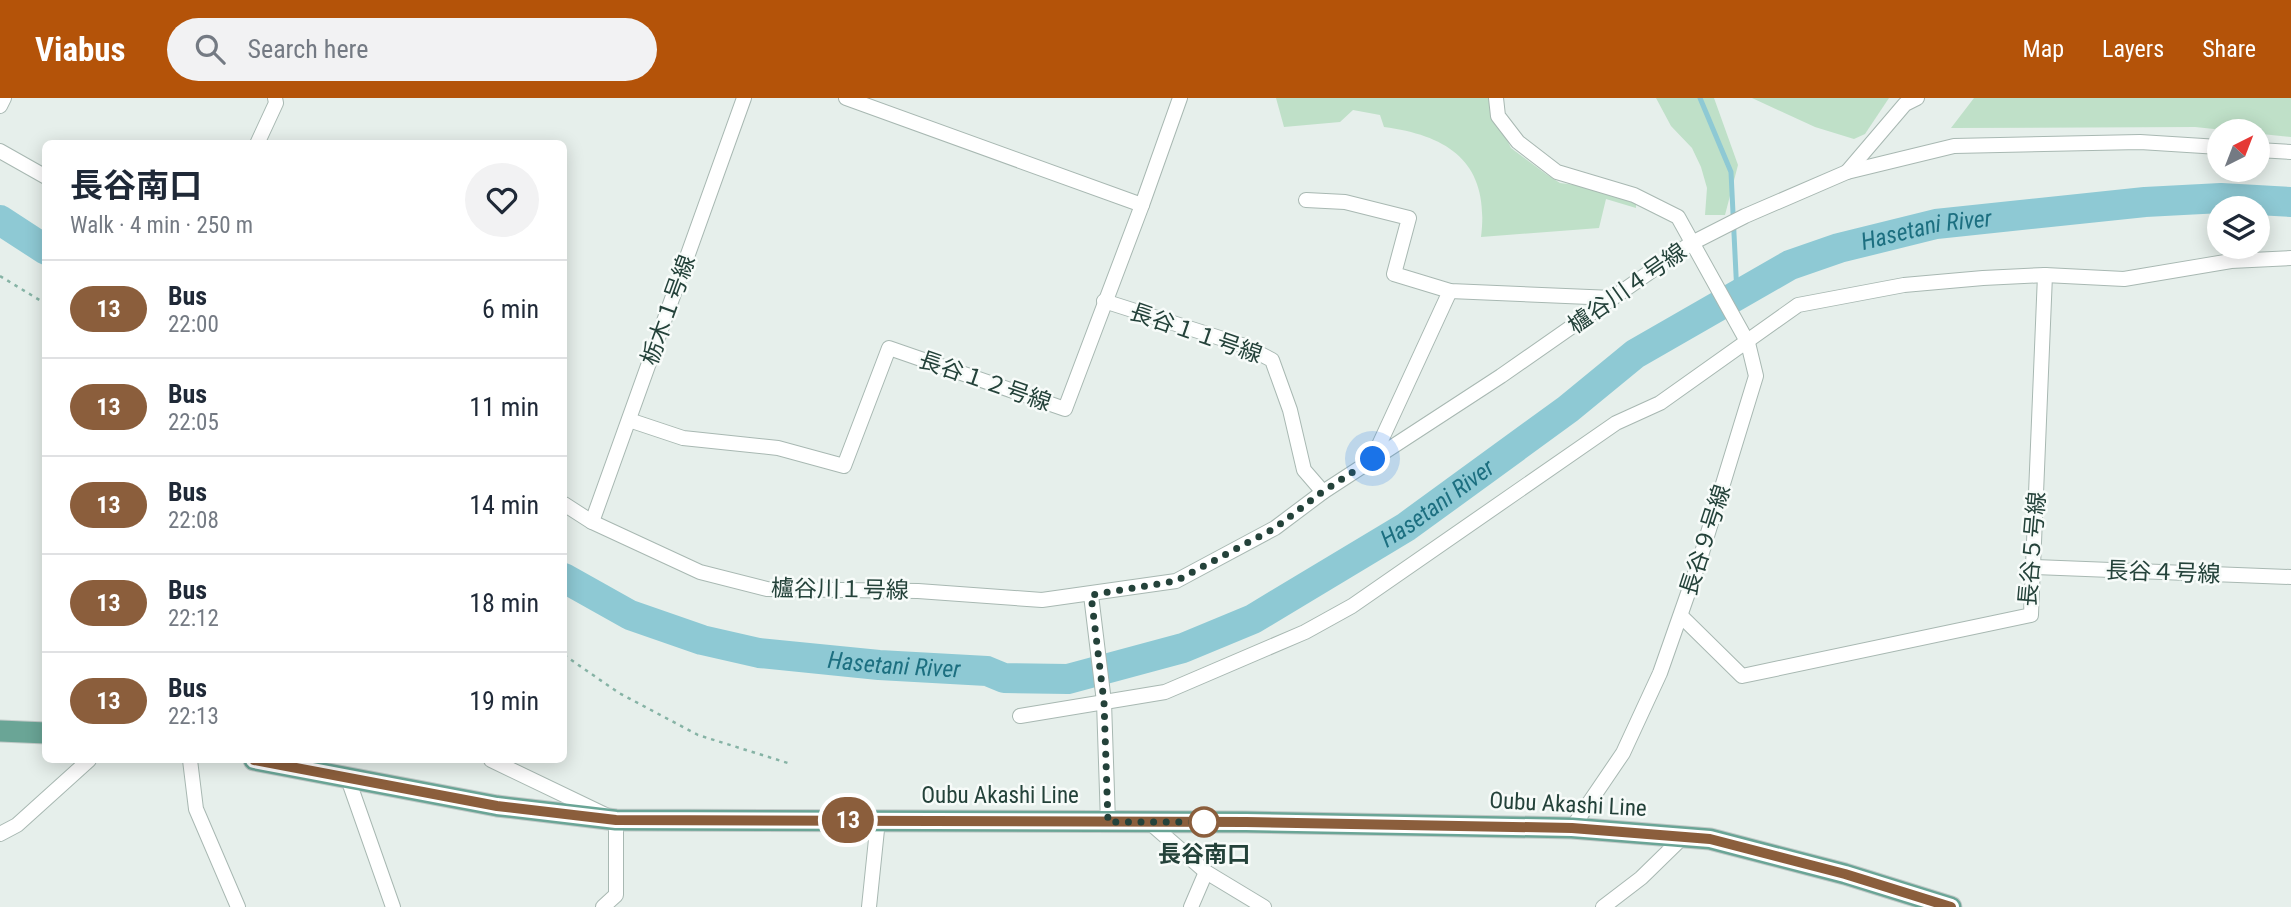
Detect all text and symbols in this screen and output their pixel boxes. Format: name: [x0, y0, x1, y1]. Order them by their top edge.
search box: [167, 18, 657, 81]
text: Viabus: [35, 30, 125, 69]
icon: search: [191, 30, 229, 68]
text: Search here: [247, 34, 368, 64]
text: Map: [2023, 35, 2064, 63]
text: Layers: [2102, 35, 2164, 63]
text: Share: [2202, 35, 2256, 63]
north arrow: [2207, 119, 2270, 182]
map controls: [2207, 119, 2270, 259]
button: heart: [465, 163, 539, 237]
text: 長谷南口: [70, 166, 202, 205]
button: layers: [2207, 196, 2270, 259]
water label: Hasetani River: [1858, 204, 1994, 256]
text: Walk · 4 min · 250 m: [70, 212, 253, 239]
street label: 櫨谷川４号線: [1563, 238, 1692, 339]
street label: 栃木１号線: [636, 252, 701, 369]
text: Bus: [168, 281, 207, 311]
text: 6 min: [482, 294, 539, 324]
text: 13: [96, 295, 121, 323]
street label: 長谷１１号線: [1126, 298, 1265, 369]
text: 22:00: [168, 311, 219, 338]
street label: 長谷１２号線: [915, 346, 1054, 417]
text: Bus: [168, 379, 207, 409]
text: 11 min: [469, 392, 539, 422]
text: 13: [96, 393, 121, 421]
text: 22:05: [168, 409, 219, 436]
your location: [1355, 441, 1390, 476]
water label: Hasetani River: [1375, 453, 1500, 553]
text: Bus: [168, 477, 207, 507]
street label: 長谷９号線: [1675, 481, 1736, 599]
text: 14 min: [469, 490, 539, 520]
text: 13: [96, 491, 121, 519]
street label: 長谷５号線: [2014, 491, 2051, 608]
text: 22:08: [168, 507, 219, 534]
street label: 長谷４号線: [2105, 557, 2221, 588]
text: Bus: [168, 575, 207, 605]
street label: 櫨谷川１号線: [771, 575, 909, 604]
text: 18 min: [469, 588, 539, 618]
text: 13: [96, 589, 121, 617]
text: 22:12: [168, 605, 219, 632]
water label: Hasetani River: [827, 646, 962, 684]
text: Bus: [168, 673, 207, 703]
text: 19 min: [469, 686, 539, 716]
text: 13: [96, 687, 121, 715]
text: 22:13: [168, 703, 219, 730]
street label: Oubu Akashi Line: [921, 782, 1079, 809]
street label: Oubu Akashi Line: [1489, 787, 1647, 822]
line badge: 13: [816, 797, 880, 843]
text: 13: [836, 806, 860, 834]
marker: 長谷南口: [1189, 807, 1219, 837]
place label: 長谷南口: [1158, 841, 1250, 868]

